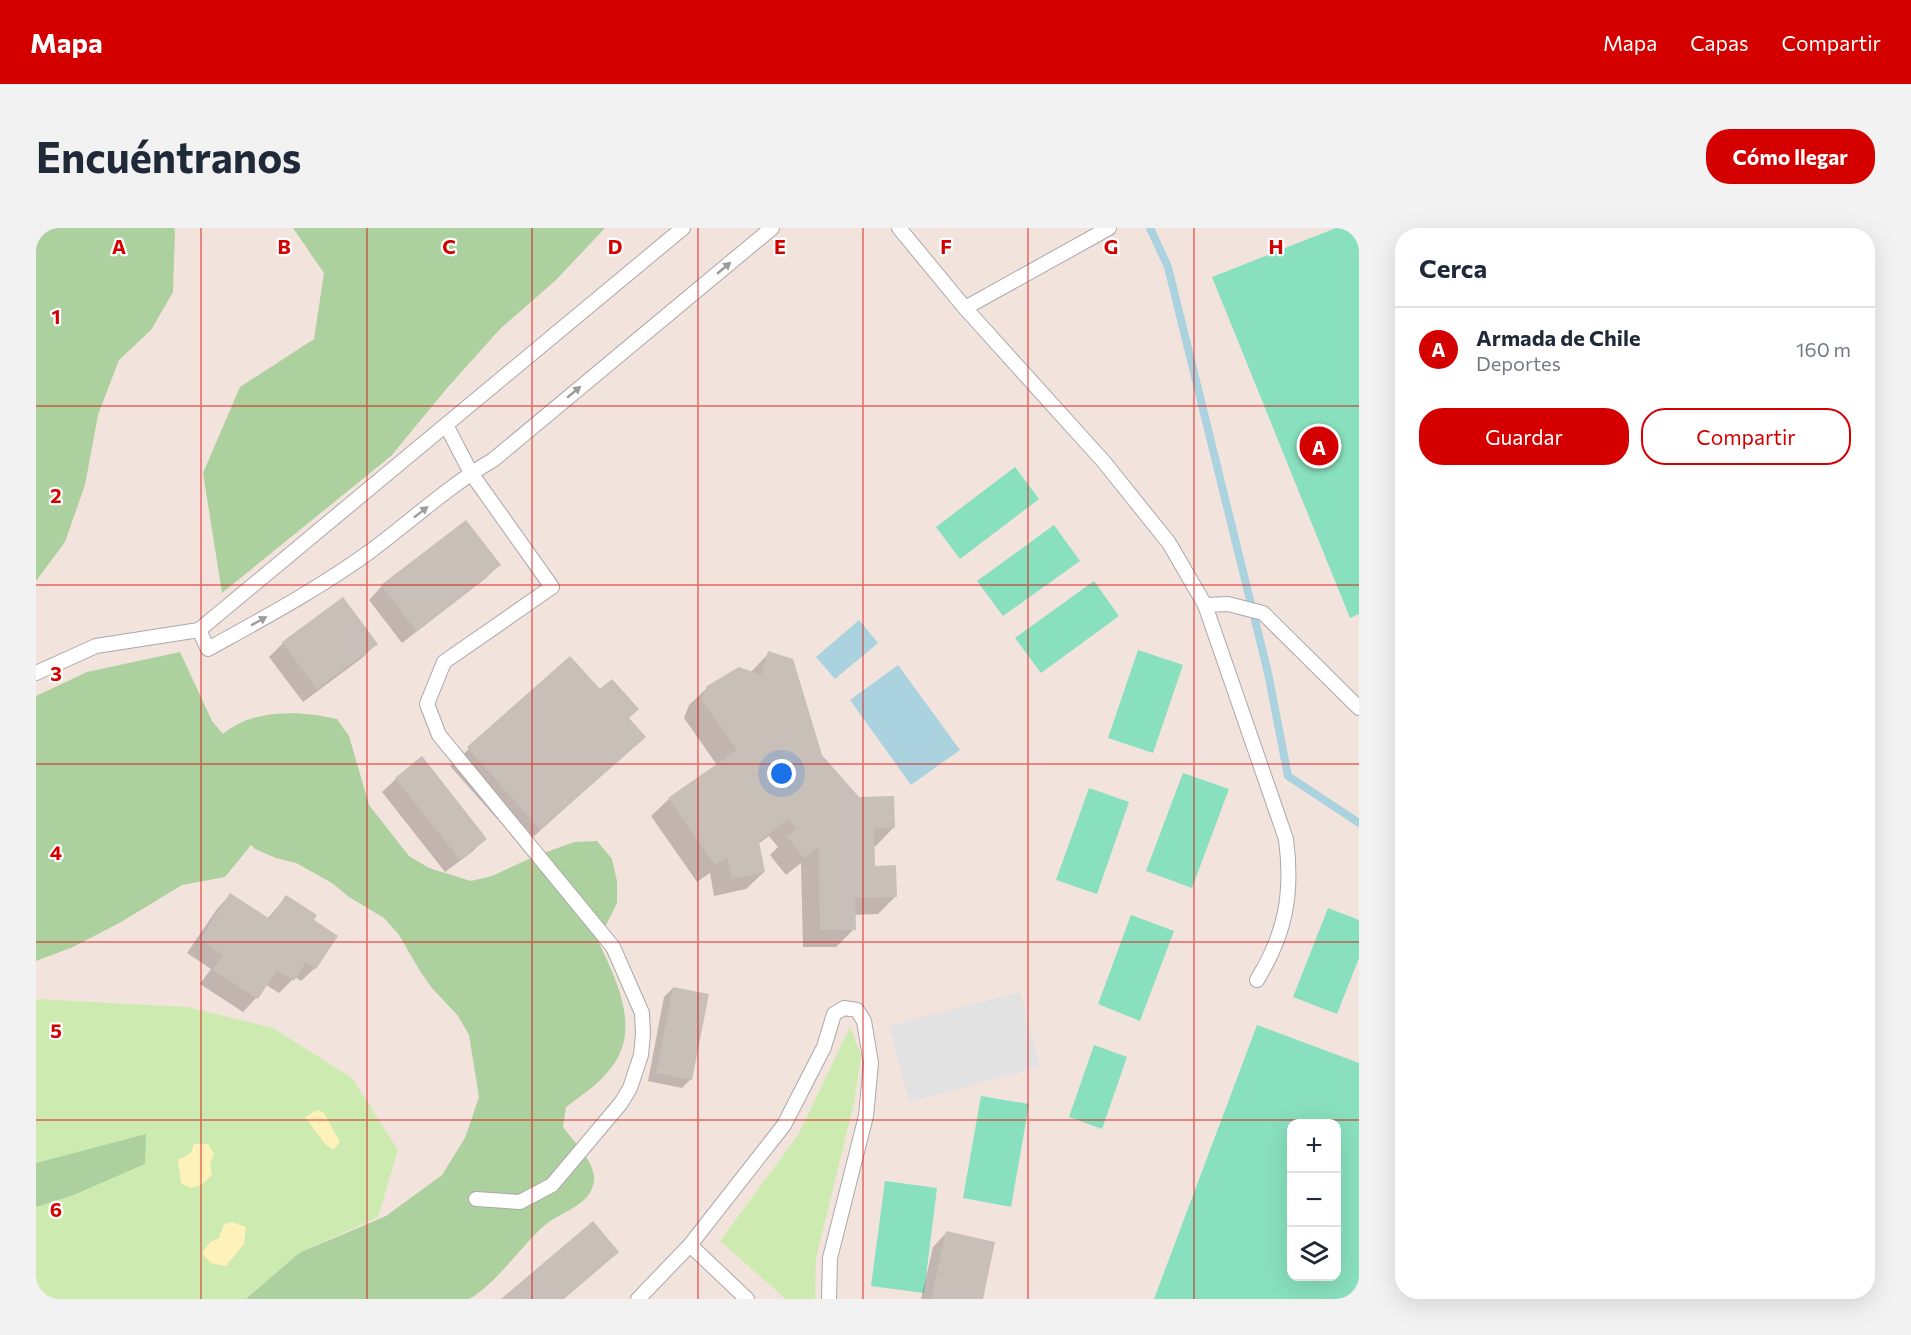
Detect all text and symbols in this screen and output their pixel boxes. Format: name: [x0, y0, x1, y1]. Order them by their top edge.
text: Mapa: [30, 25, 103, 59]
text: Mapa: [1603, 30, 1657, 55]
text: Capas: [1690, 30, 1749, 55]
text: Compartir: [1782, 30, 1881, 55]
button: Cómo llegar: [1706, 129, 1875, 184]
text: Encuéntranos: [36, 130, 301, 182]
text: A: [112, 234, 126, 258]
text: B: [277, 234, 291, 258]
text: C: [442, 234, 456, 258]
text: D: [608, 234, 622, 258]
text: E: [774, 234, 786, 258]
text: F: [940, 234, 952, 258]
text: G: [1104, 234, 1118, 258]
text: H: [1269, 234, 1284, 258]
text: Cerca: [1419, 252, 1487, 283]
one-way arrow: [716, 261, 732, 274]
text: 1: [51, 304, 61, 328]
text: Armada de Chile: [1476, 324, 1640, 351]
text: A: [1431, 337, 1446, 361]
text: 160 m: [1796, 337, 1851, 361]
text: Deportes: [1476, 351, 1561, 375]
one-way arrow: [566, 386, 582, 399]
button: Guardar: [1419, 408, 1629, 465]
button: Compartir: [1641, 408, 1851, 465]
pin: A: [1300, 424, 1338, 468]
text: 2: [50, 483, 62, 507]
one-way arrow: [413, 506, 428, 518]
one-way arrow: [251, 616, 268, 626]
text: 3: [50, 661, 62, 685]
your location: [767, 759, 796, 788]
text: 4: [50, 840, 62, 864]
text: 5: [50, 1018, 62, 1042]
map controls: [1287, 1119, 1341, 1281]
button: +: [1287, 1119, 1341, 1173]
button: −: [1287, 1173, 1341, 1227]
text: 6: [50, 1197, 62, 1221]
button: layers: [1287, 1227, 1341, 1281]

